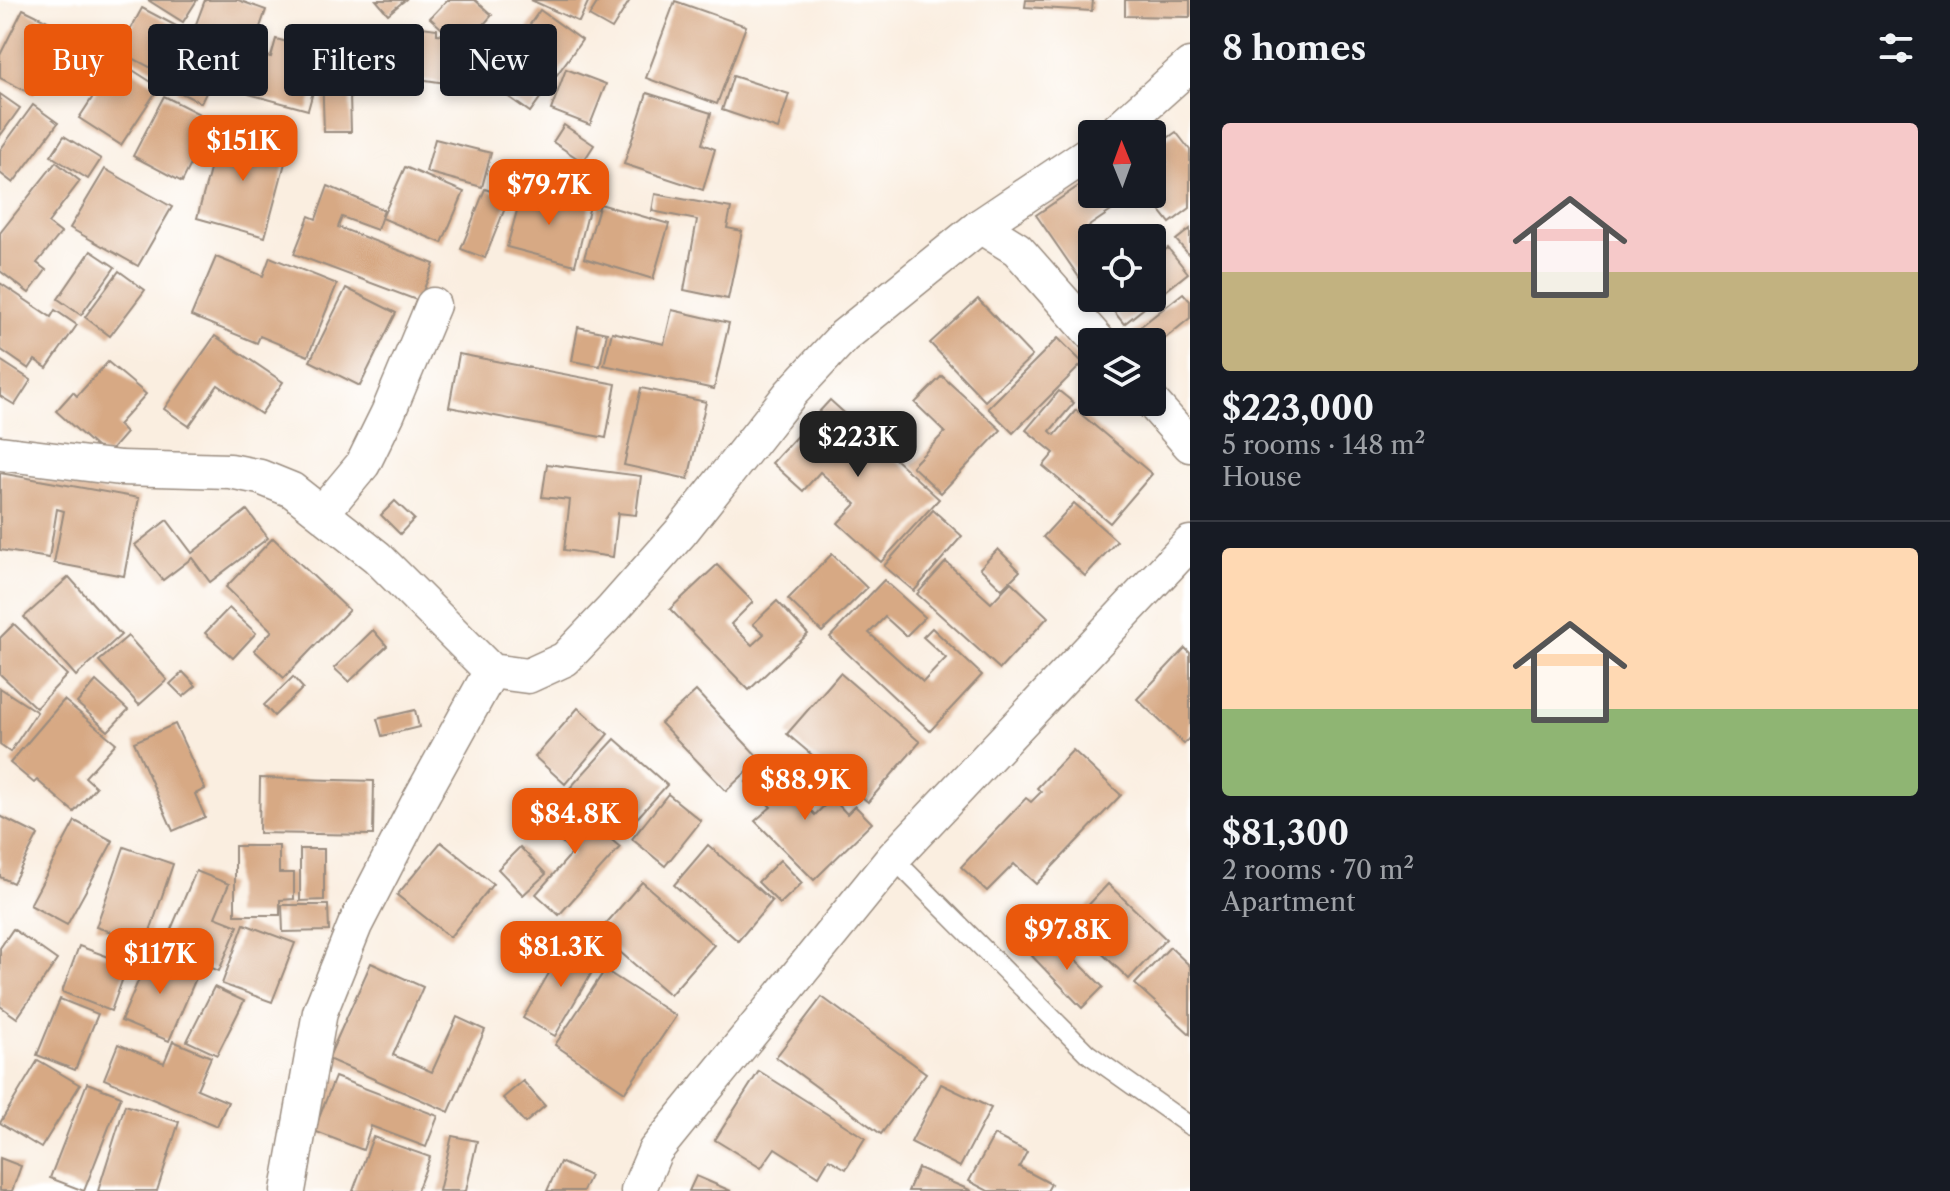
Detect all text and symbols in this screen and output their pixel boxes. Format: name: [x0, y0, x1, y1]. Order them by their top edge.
chip: Buy: [24, 24, 132, 96]
chip: Rent: [148, 24, 268, 96]
chip: Filters: [284, 24, 424, 96]
chip: New: [440, 24, 557, 96]
icon: filters: [1874, 26, 1918, 70]
text: 8 homes: [1222, 27, 1366, 69]
pin: $151K: [187, 115, 299, 183]
north arrow: [1078, 120, 1166, 208]
map controls: [1078, 120, 1166, 416]
text: $151K: [206, 125, 280, 157]
pin: $79.7K: [484, 159, 614, 227]
text: $79.7K: [507, 169, 591, 201]
icon: home: [1498, 175, 1642, 319]
button: locate: [1078, 224, 1166, 312]
button: layers: [1078, 328, 1166, 416]
text: $223,000: [1222, 387, 1374, 429]
pin: $223K: [802, 411, 914, 479]
text: $223K: [818, 421, 898, 453]
text: 5 rooms · 148 m²: [1222, 429, 1425, 461]
text: House: [1222, 461, 1302, 493]
icon: home: [1498, 600, 1642, 744]
pin: $88.9K: [740, 754, 870, 822]
text: $88.9K: [760, 764, 850, 796]
pin: $84.8K: [510, 788, 640, 856]
text: $84.8K: [530, 798, 620, 830]
text: $81,300: [1222, 812, 1349, 854]
text: 2 rooms · 70 m²: [1222, 854, 1414, 886]
text: Apartment: [1222, 886, 1355, 918]
pin: $97.8K: [1002, 904, 1132, 972]
text: $97.8K: [1024, 914, 1110, 946]
pin: $81.3K: [496, 921, 626, 989]
pin: $117K: [104, 928, 216, 996]
text: $81.3K: [519, 931, 603, 963]
text: $117K: [124, 938, 196, 970]

